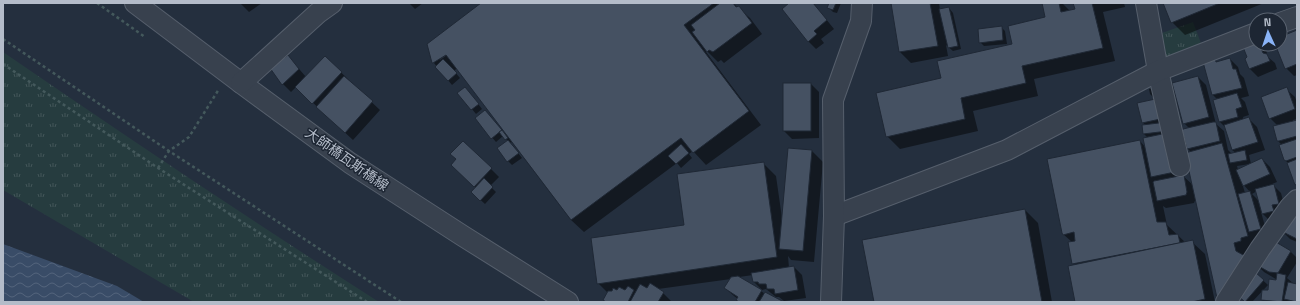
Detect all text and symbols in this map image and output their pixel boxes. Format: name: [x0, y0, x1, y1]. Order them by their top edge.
north arrow: [1248, 12, 1288, 52]
text: N: [1263, 15, 1272, 29]
street label: 大師橋瓦斯橋線: [302, 124, 392, 194]

